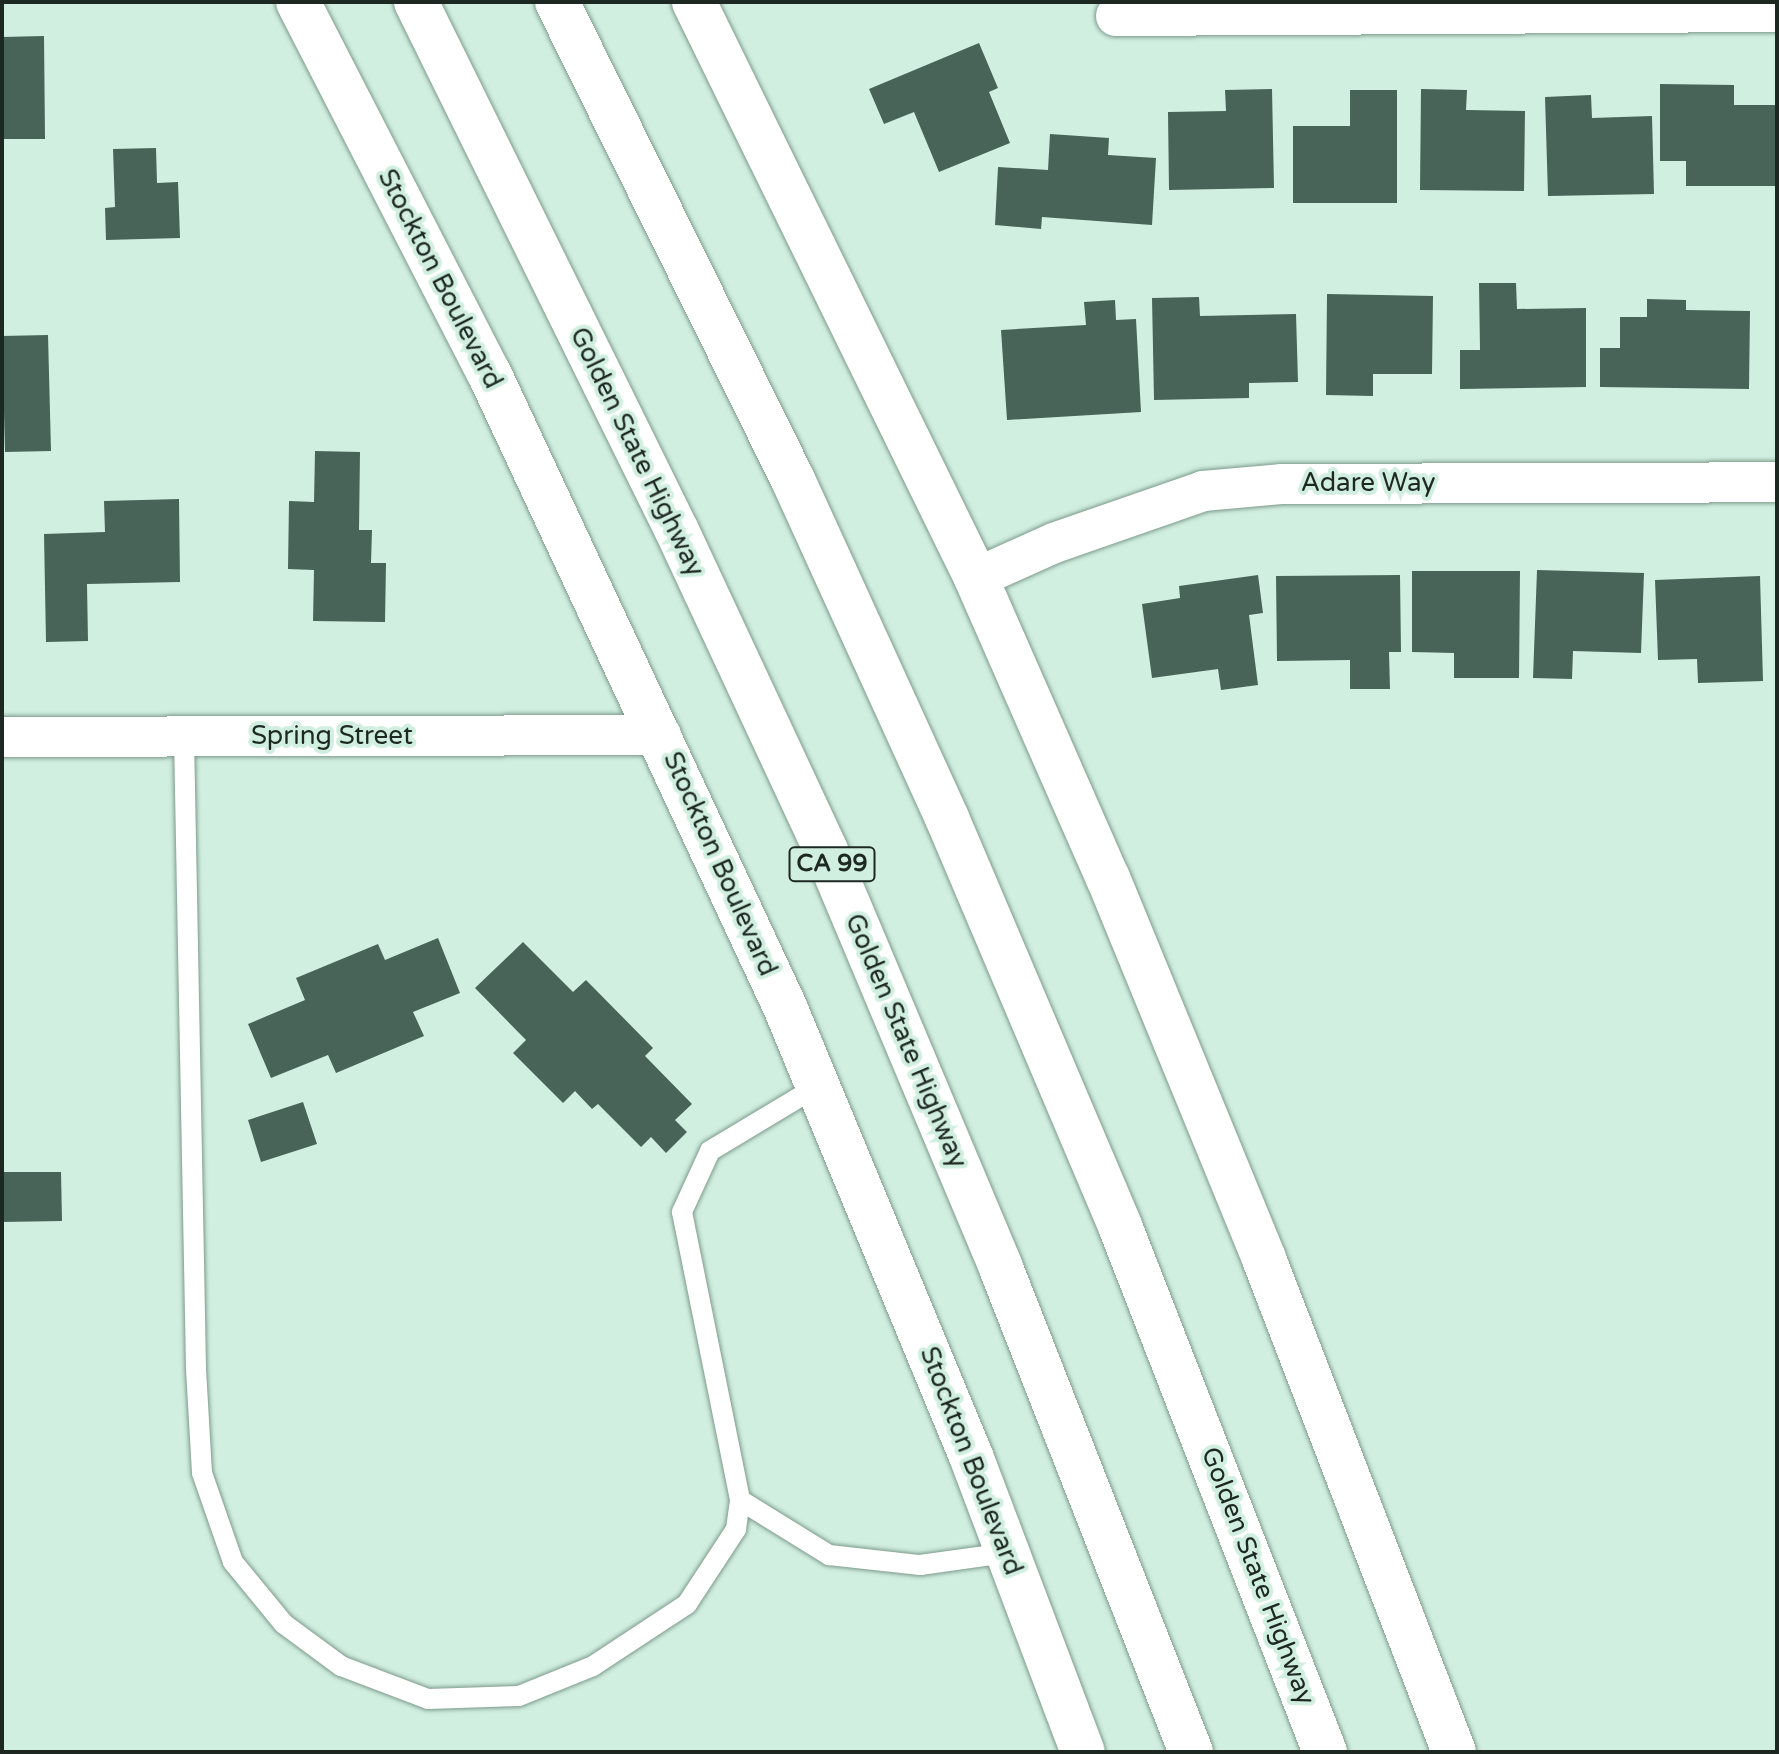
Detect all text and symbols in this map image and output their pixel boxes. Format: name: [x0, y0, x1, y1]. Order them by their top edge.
street label: Stockton Boulevard: [371, 164, 509, 394]
street label: Golden State Highway: [563, 322, 711, 582]
street label: Adare Way: [1301, 467, 1435, 499]
street label: Spring Street: [251, 720, 413, 752]
street label: Stockton Boulevard: [657, 747, 783, 981]
road number: CA 99: [788, 844, 876, 884]
street label: Golden State Highway: [838, 909, 974, 1173]
street label: Stockton Boulevard: [913, 1342, 1029, 1580]
street label: Golden State Highway: [1194, 1443, 1322, 1709]

